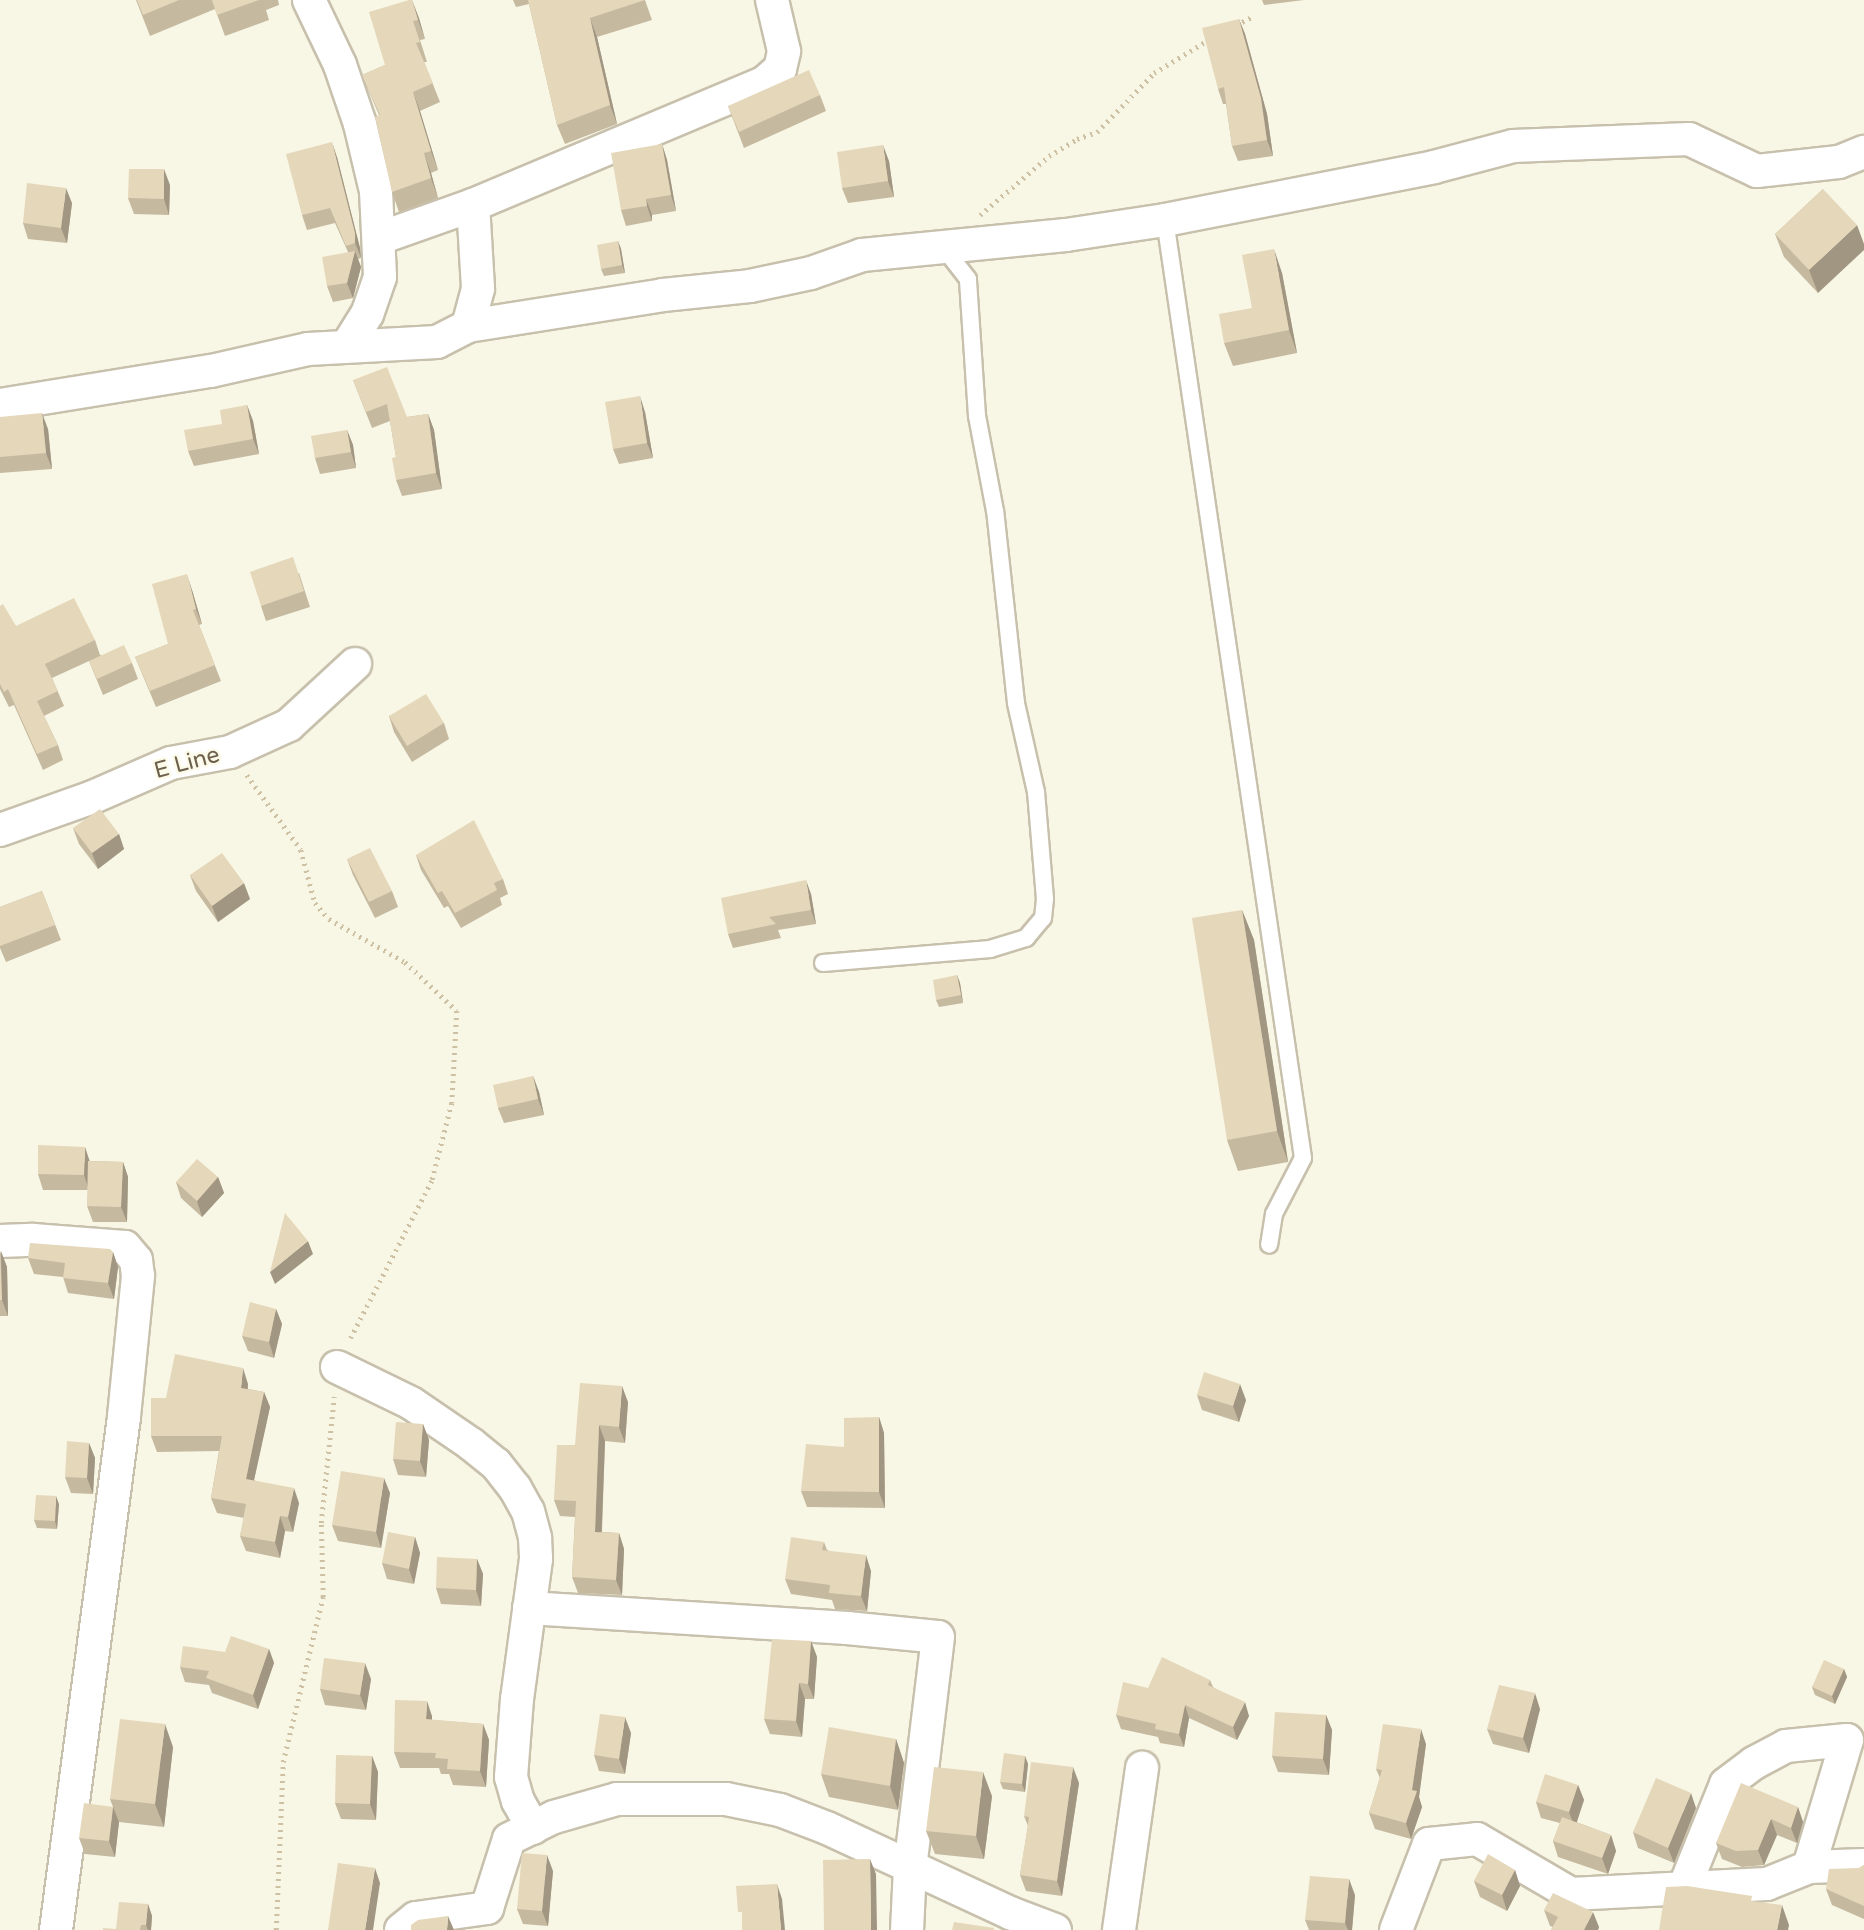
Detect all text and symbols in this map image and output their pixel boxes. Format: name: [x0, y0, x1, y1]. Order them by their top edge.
street label: E Line: [151, 741, 223, 785]

